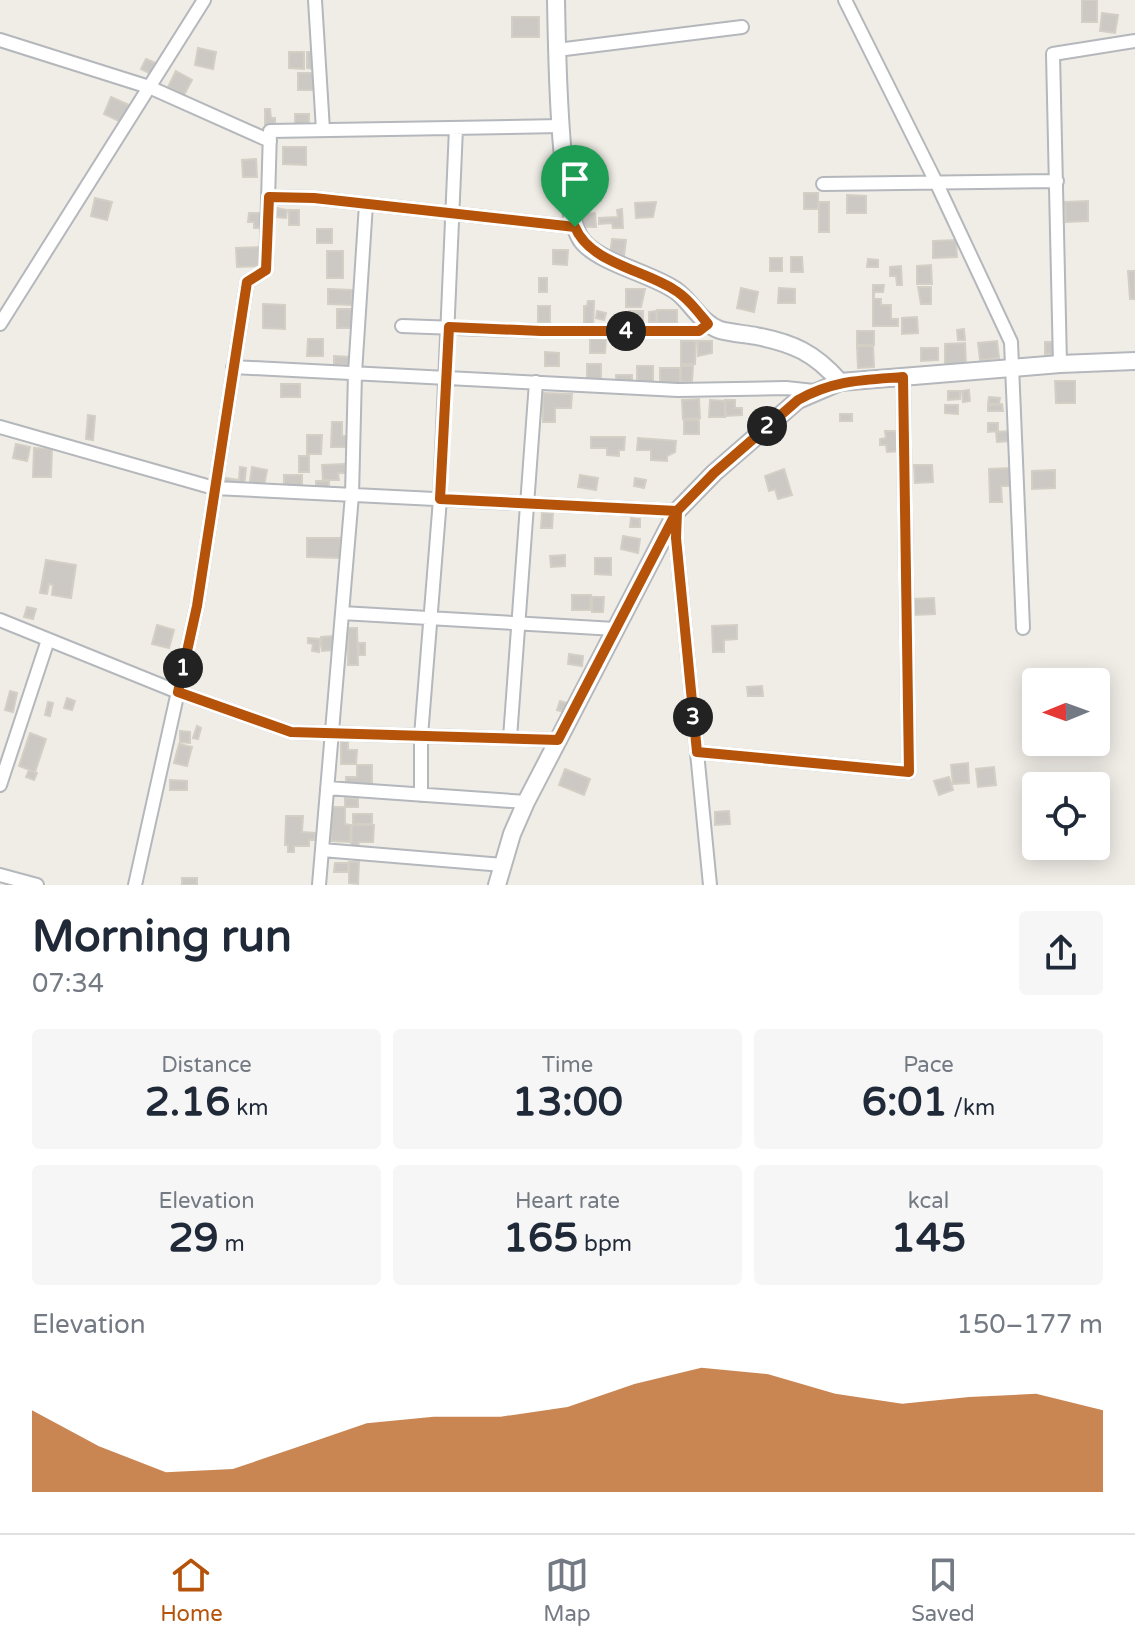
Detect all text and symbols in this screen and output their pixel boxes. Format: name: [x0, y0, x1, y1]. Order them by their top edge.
pin: [541, 145, 609, 227]
icon: arrive: [553, 157, 597, 201]
pin: 4: [606, 311, 646, 351]
text: 4: [619, 318, 633, 344]
pin: 2: [747, 406, 787, 446]
text: 2: [760, 413, 774, 439]
pin: 1: [163, 648, 203, 688]
text: 1: [176, 655, 190, 681]
north arrow: [1022, 668, 1110, 756]
map controls: [1022, 668, 1110, 860]
pin: 3: [673, 697, 713, 737]
text: 3: [686, 704, 700, 730]
button: locate: [1022, 772, 1110, 860]
text: Morning run: [32, 911, 292, 964]
button: share: [1019, 911, 1103, 995]
text: 07:34: [32, 968, 104, 999]
text: Distance: [161, 1052, 252, 1078]
text: Time: [542, 1052, 593, 1078]
text: Pace: [903, 1052, 954, 1078]
text: 2.16: [145, 1078, 230, 1126]
text: 13:00: [512, 1078, 623, 1126]
text: 6:01: [862, 1078, 948, 1126]
text: km: [230, 1095, 268, 1121]
text: /km: [948, 1095, 995, 1121]
text: Elevation: [158, 1188, 255, 1214]
text: Heart rate: [515, 1188, 620, 1214]
text: kcal: [908, 1188, 949, 1214]
text: 29: [168, 1214, 219, 1262]
text: 165: [503, 1214, 578, 1262]
text: 145: [891, 1214, 966, 1262]
text: m: [219, 1231, 245, 1257]
text: bpm: [578, 1231, 632, 1257]
text: Elevation: [32, 1309, 146, 1340]
text: 150–177 m: [957, 1309, 1103, 1340]
tab: Home: [160, 1553, 223, 1627]
tab: Map: [543, 1553, 591, 1627]
tab: Saved: [911, 1553, 975, 1627]

